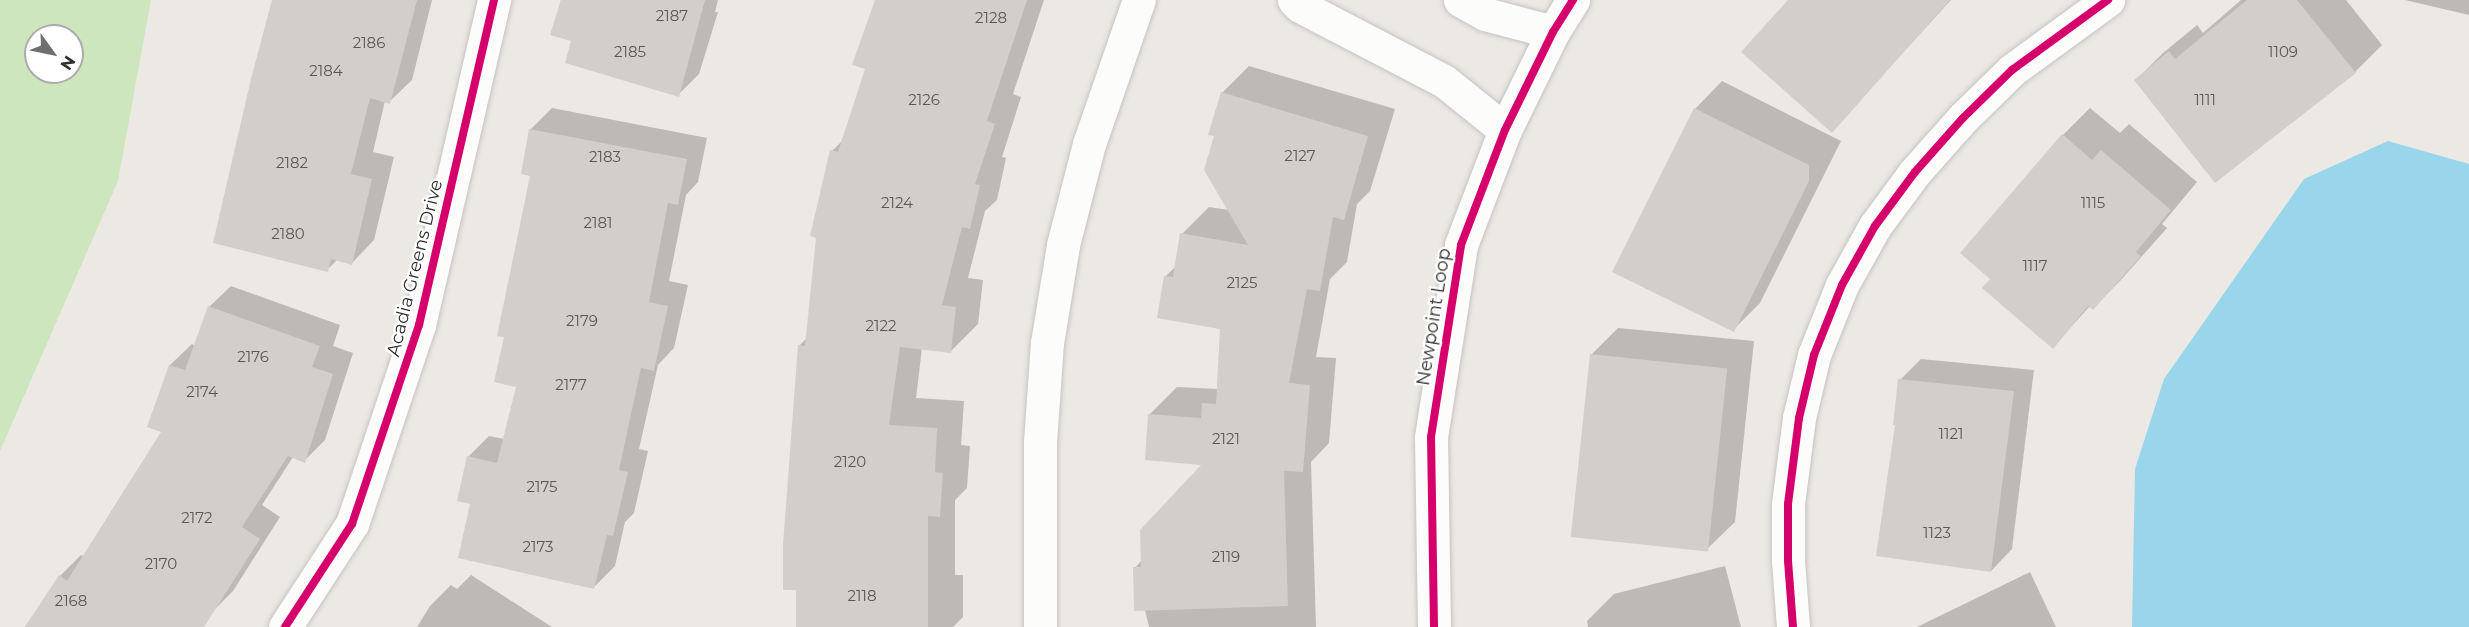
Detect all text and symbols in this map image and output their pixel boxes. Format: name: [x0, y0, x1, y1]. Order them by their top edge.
house number: 2187: [656, 7, 688, 25]
house number: 2128: [975, 9, 1007, 27]
north arrow: [24, 24, 84, 84]
house number: 2186: [353, 34, 385, 52]
house number: 2185: [614, 43, 646, 61]
house number: 1109: [2268, 43, 2298, 61]
text: N: [56, 52, 79, 74]
house number: 2184: [309, 62, 343, 80]
house number: 2126: [908, 91, 940, 109]
house number: 1111: [2194, 91, 2216, 109]
house number: 2127: [1284, 147, 1316, 165]
house number: 2183: [589, 148, 621, 166]
house number: 2182: [276, 154, 308, 172]
street label: Acadia Greens Drive: [383, 177, 447, 359]
house number: 2124: [881, 194, 913, 212]
house number: 1115: [2081, 194, 2105, 212]
house number: 2181: [584, 214, 612, 232]
house number: 2180: [271, 225, 305, 243]
street label: Newpoint Loop: [1412, 247, 1456, 387]
house number: 1117: [2022, 257, 2048, 275]
house number: 2125: [1227, 274, 1257, 292]
house number: 2179: [566, 312, 598, 330]
house number: 2122: [866, 317, 896, 335]
house number: 2176: [237, 348, 269, 366]
house number: 2177: [555, 376, 587, 394]
house number: 2174: [186, 383, 218, 401]
house number: 1121: [1939, 425, 1963, 443]
house number: 2121: [1212, 430, 1240, 448]
house number: 2120: [834, 453, 866, 471]
house number: 2175: [527, 478, 557, 496]
house number: 2172: [181, 509, 213, 527]
house number: 1123: [1923, 524, 1951, 542]
house number: 2173: [522, 538, 554, 556]
house number: 2119: [1212, 548, 1240, 566]
house number: 2170: [145, 555, 177, 573]
house number: 2118: [848, 587, 876, 605]
house number: 2168: [55, 592, 87, 610]

